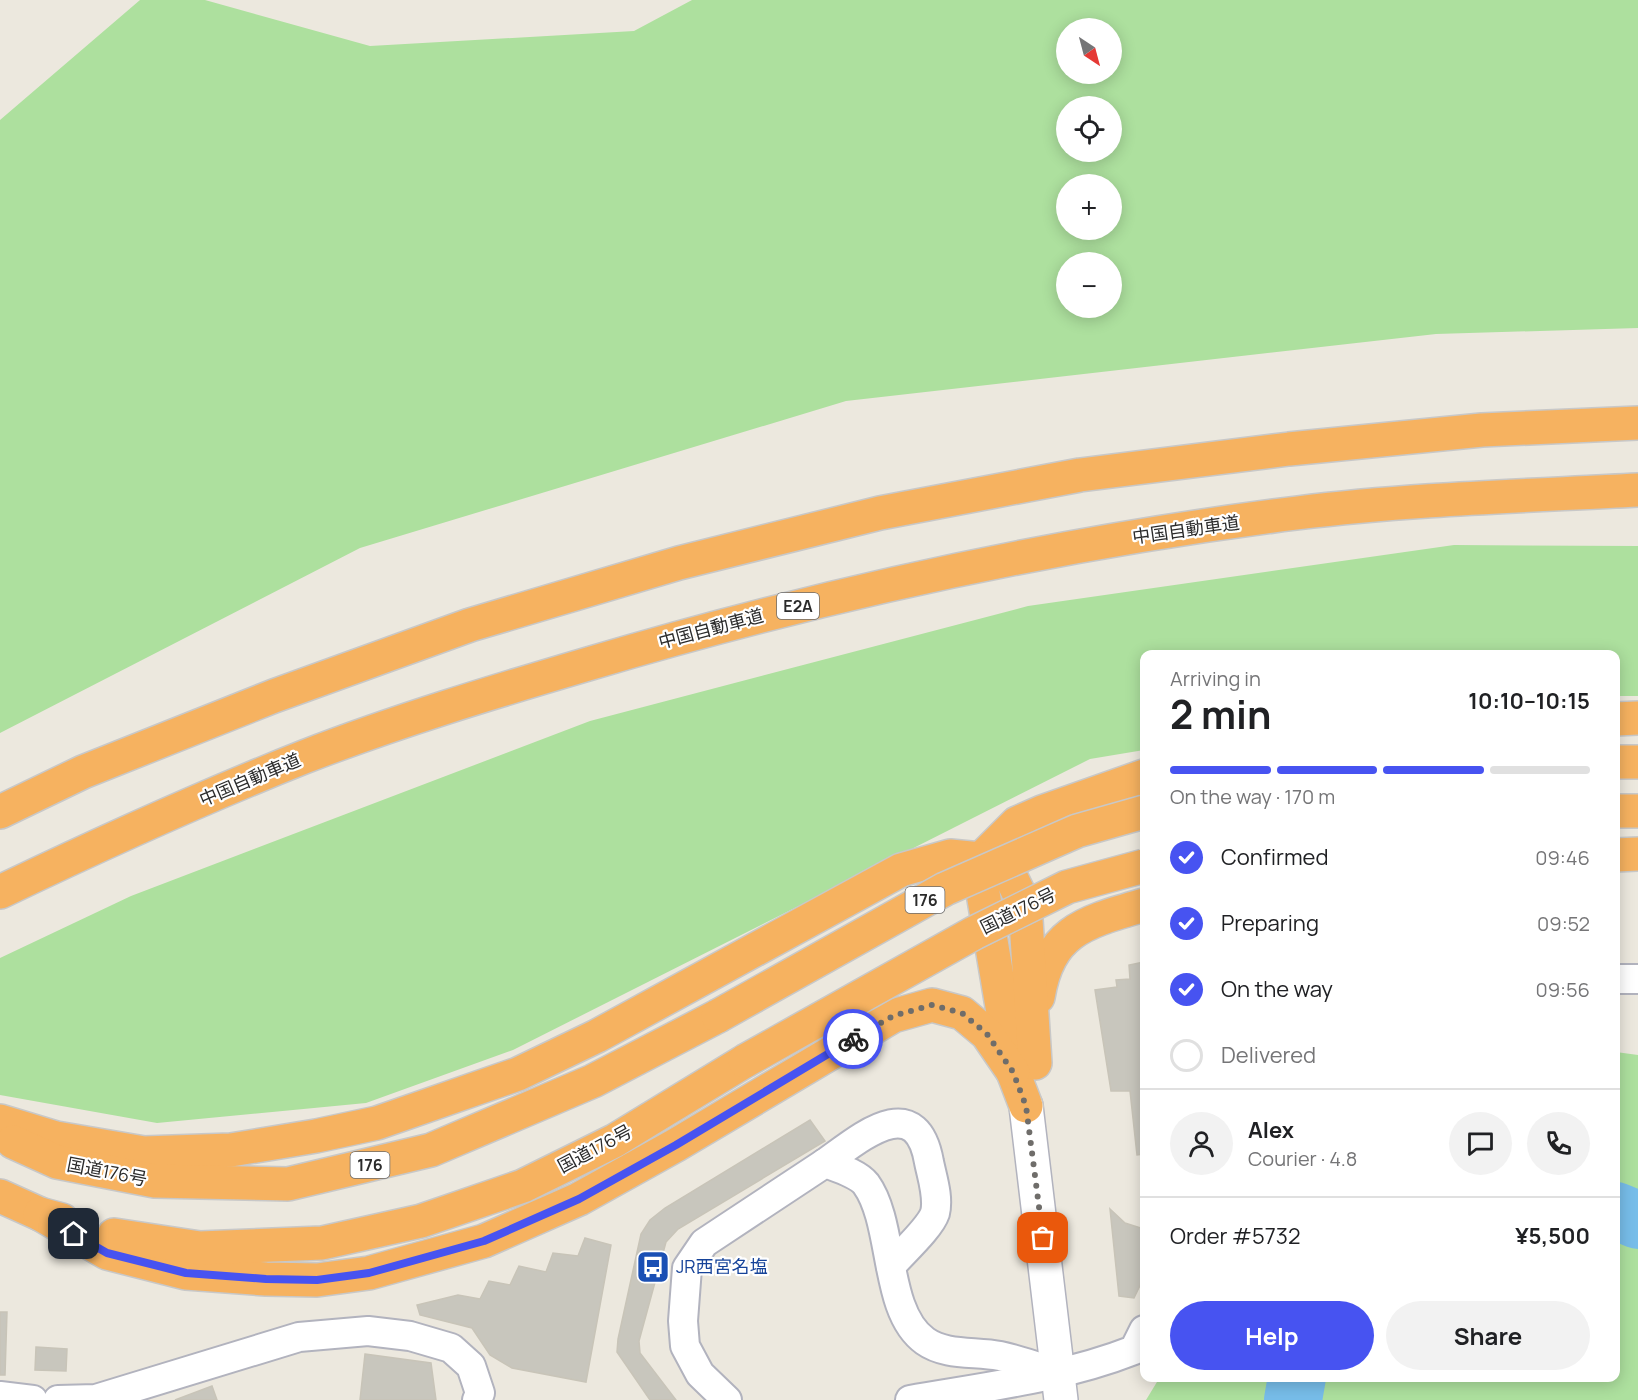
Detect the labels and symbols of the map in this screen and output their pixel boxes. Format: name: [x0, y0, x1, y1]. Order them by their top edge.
north arrow: [1056, 18, 1122, 84]
street label: 中国自動車道: [1131, 510, 1241, 548]
road number: E2A: [777, 593, 819, 619]
street label: 中国自動車道: [655, 602, 766, 654]
street label: 中国自動車道: [195, 747, 304, 811]
street label: 国道176号: [976, 882, 1059, 939]
road number: 176: [906, 887, 944, 913]
courier: [823, 1009, 883, 1069]
street label: 国道176号: [553, 1118, 636, 1178]
street label: 国道176号: [65, 1151, 149, 1191]
road number: 176: [350, 1152, 389, 1178]
pin: [48, 1208, 99, 1259]
pin: [1017, 1212, 1068, 1263]
bus stop icon: JR西宮名塩: [635, 1249, 671, 1285]
place label: JR西宮名塩: [676, 1254, 768, 1278]

